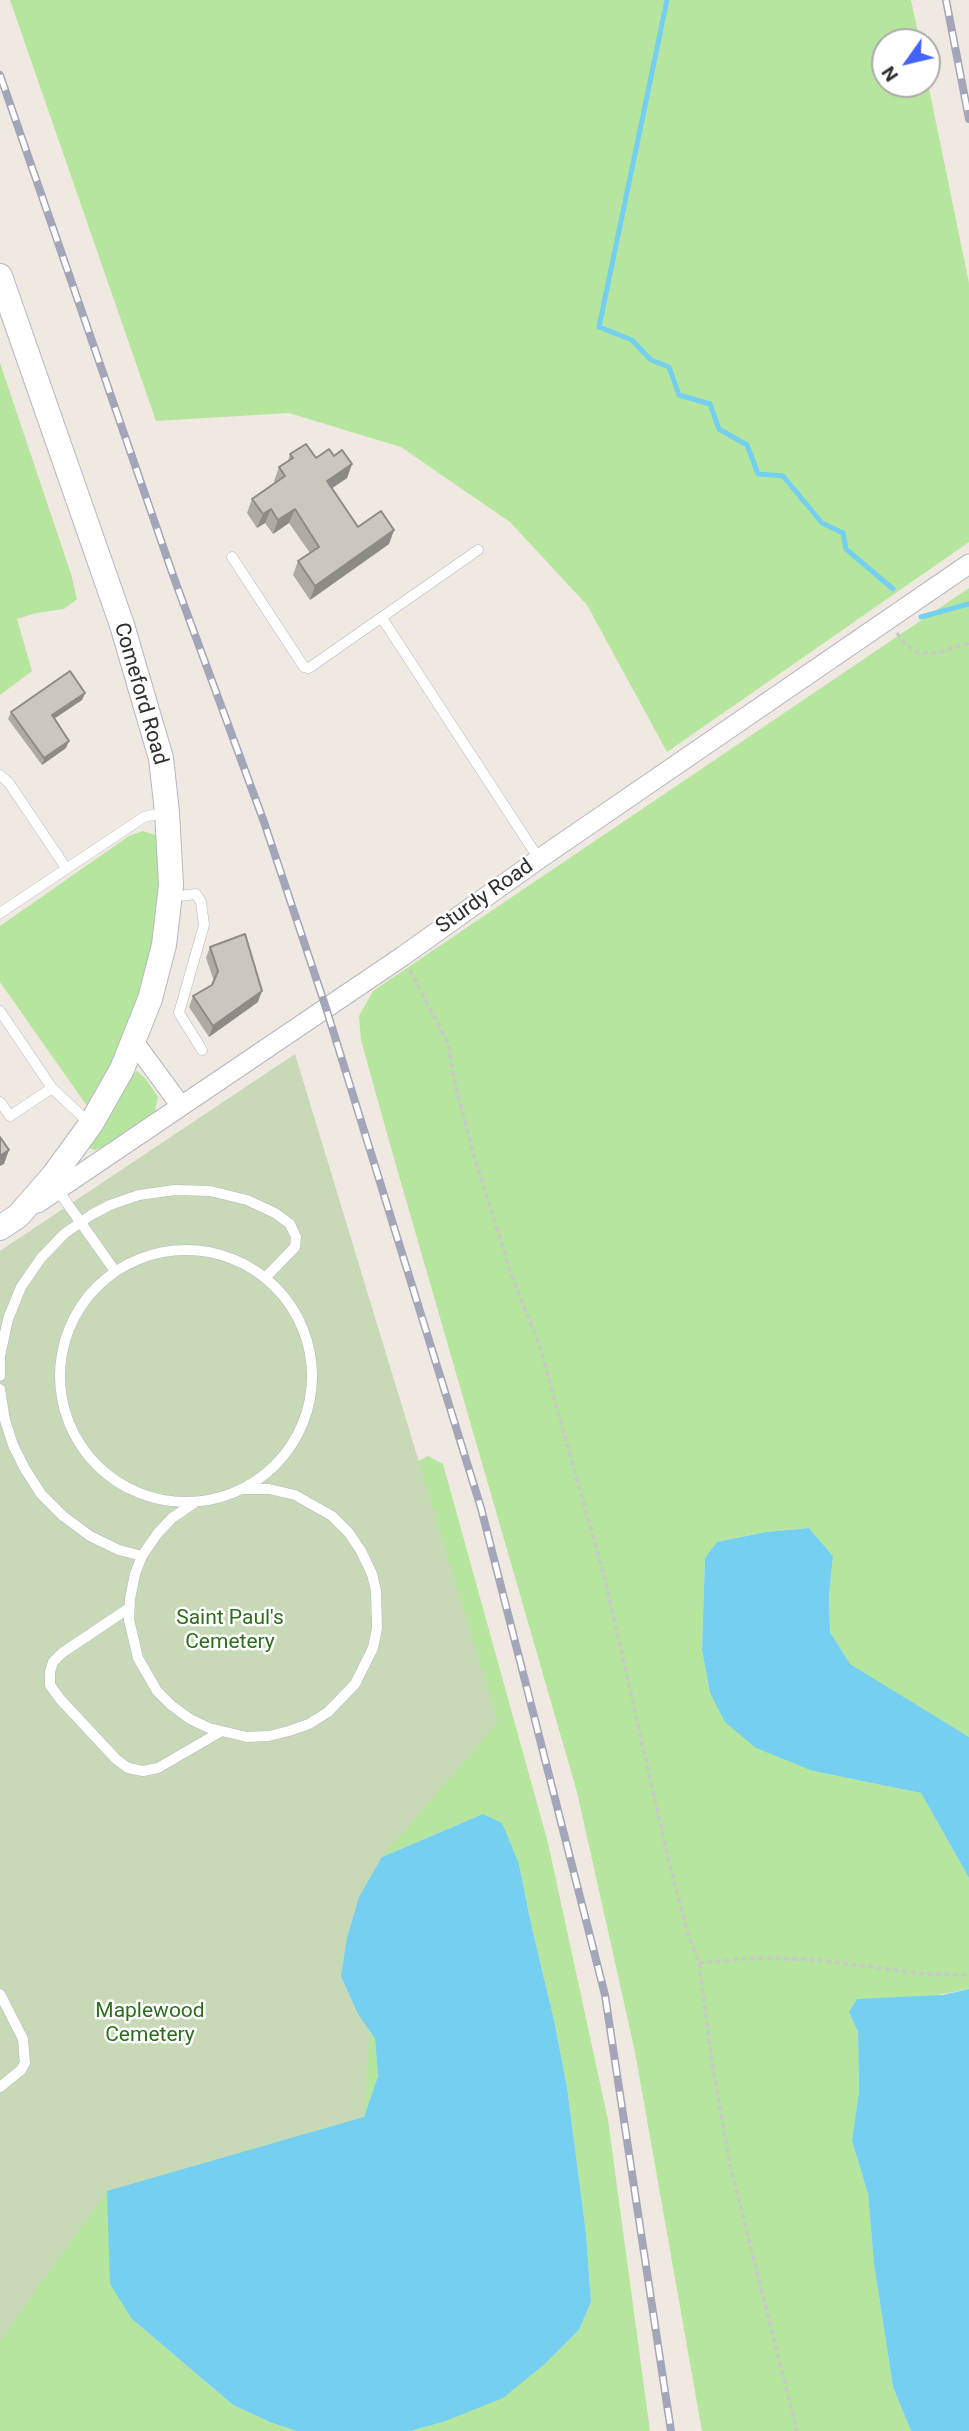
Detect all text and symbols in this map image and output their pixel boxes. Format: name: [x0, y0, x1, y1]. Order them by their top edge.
north arrow: [871, 28, 941, 98]
text: N: [877, 62, 903, 86]
street label: Comeford Road: [108, 620, 172, 768]
street label: Sturdy Road: [431, 854, 539, 940]
park label: Saint Paul's Cemetery: [176, 1606, 284, 1656]
park label: Maplewood Cemetery: [95, 1999, 205, 2049]

